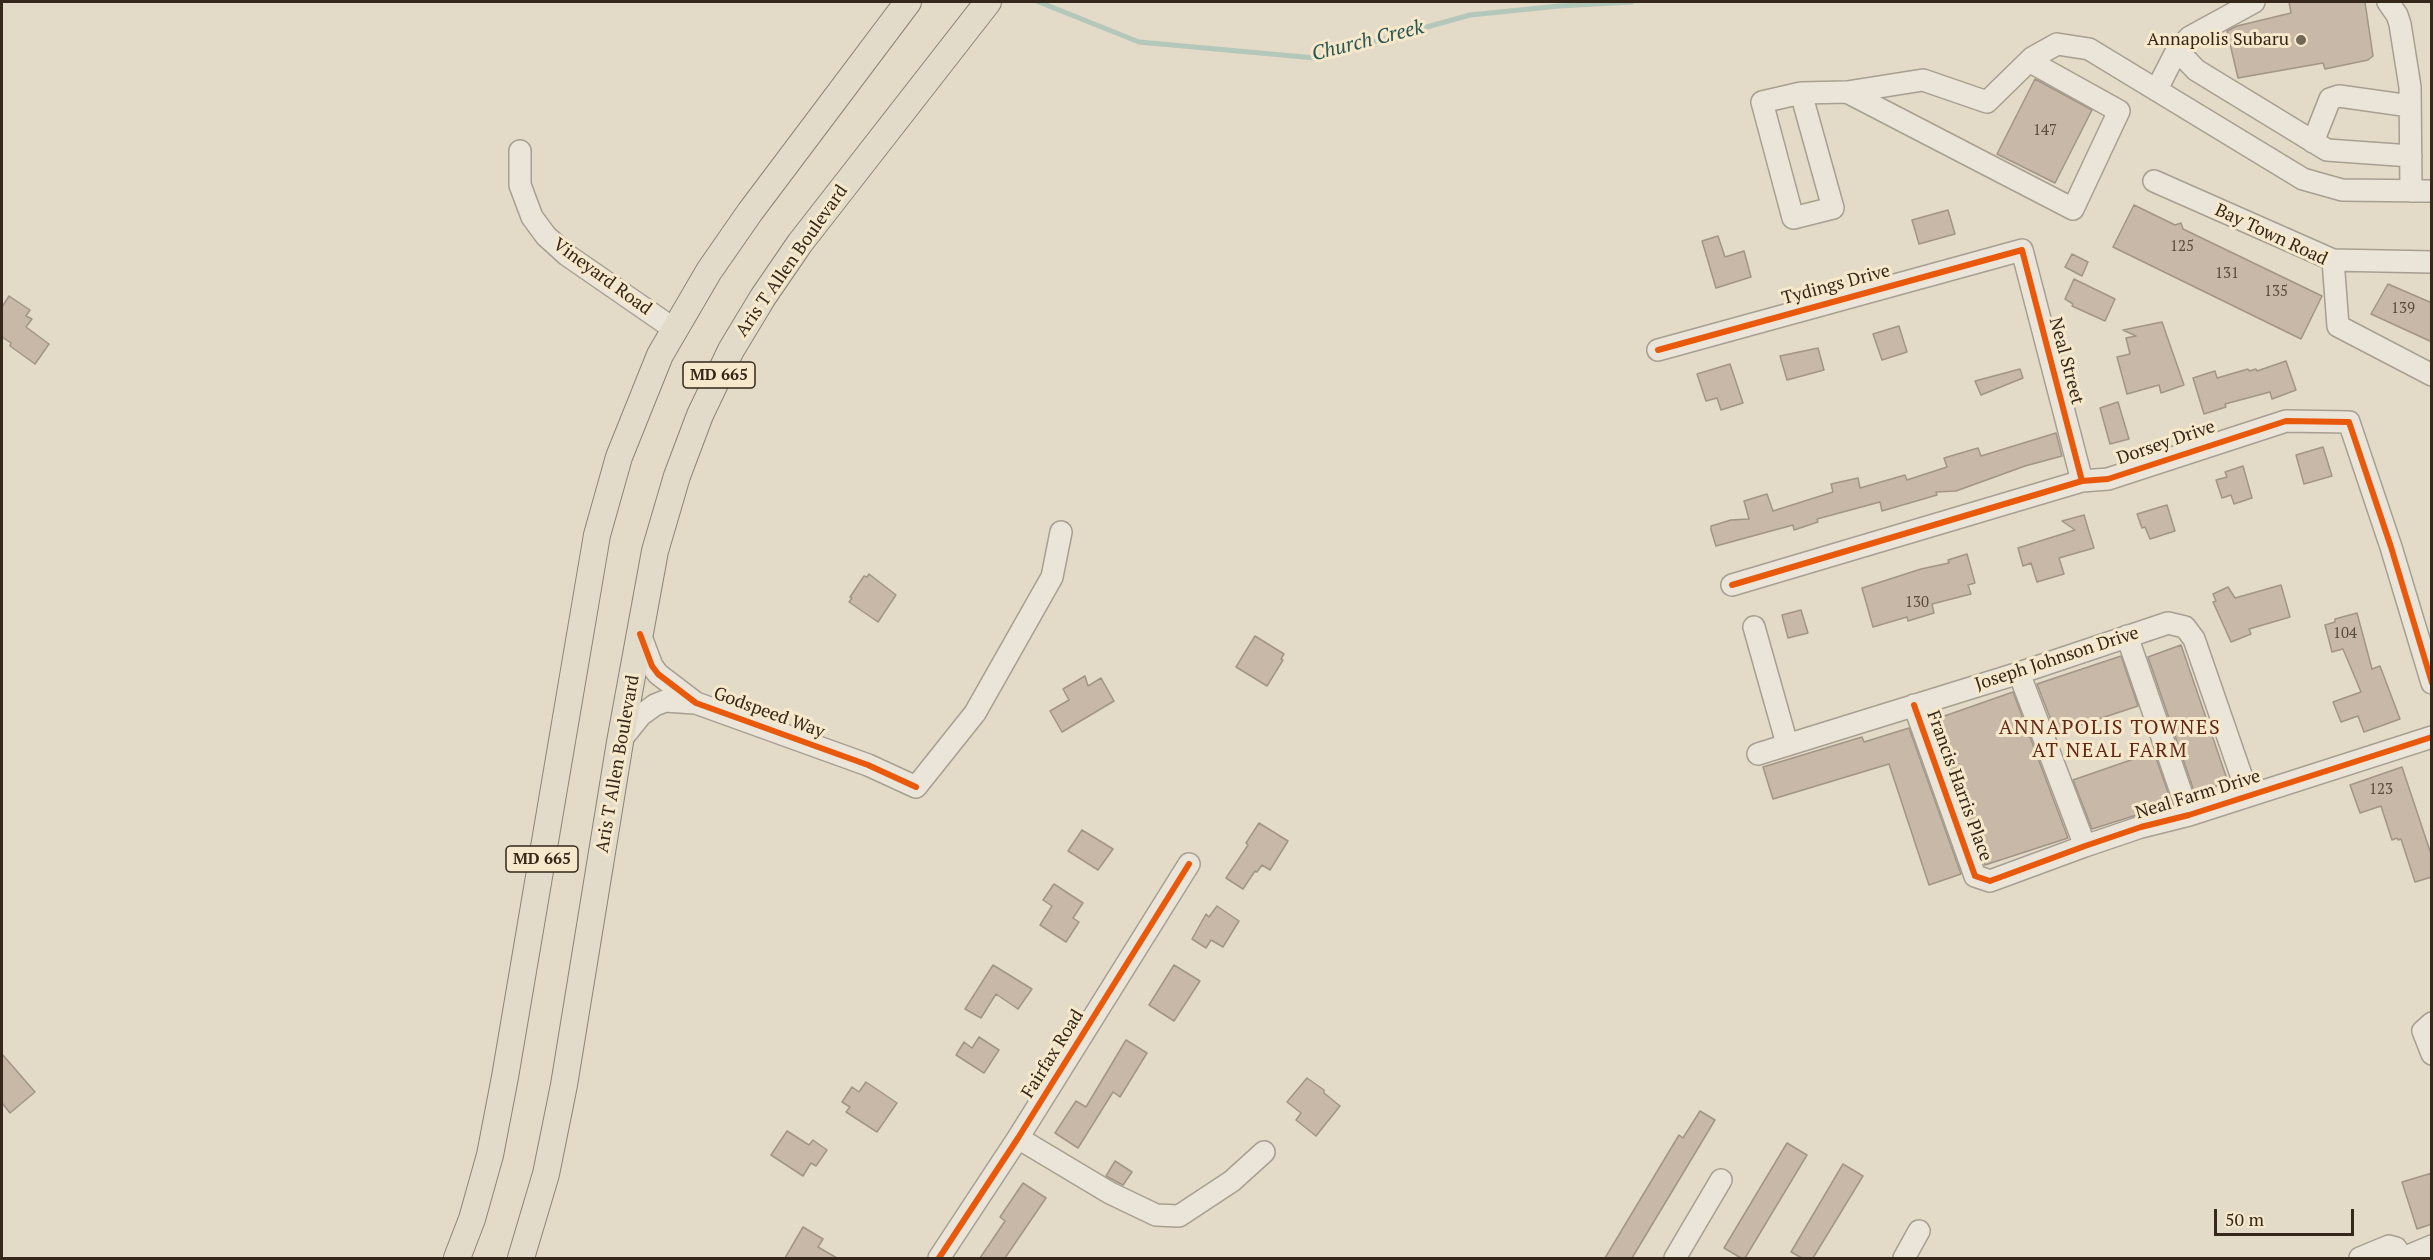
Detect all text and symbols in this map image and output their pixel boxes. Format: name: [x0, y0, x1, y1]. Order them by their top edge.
water label: Church Creek: [1310, 15, 1426, 67]
place label: Annapolis Subaru: [2147, 29, 2289, 51]
marker: Annapolis Subaru: [2294, 33, 2308, 47]
house number: 147: [2033, 122, 2057, 140]
street label: Aris T Allen Boulevard: [731, 181, 853, 341]
street label: Bay Town Road: [2211, 199, 2331, 271]
street label: Vineyard Road: [548, 234, 656, 320]
house number: 125: [2170, 238, 2194, 256]
street label: Tydings Drive: [1780, 260, 1892, 310]
house number: 131: [2215, 265, 2239, 283]
house number: 135: [2264, 283, 2288, 301]
house number: 139: [2391, 300, 2415, 318]
street label: Neal Street: [2044, 315, 2088, 407]
road number: MD 665: [683, 362, 755, 388]
street label: Dorsey Drive: [2114, 416, 2218, 470]
house number: 130: [1905, 594, 1929, 612]
street label: Joseph Johnson Drive: [1972, 622, 2142, 696]
house number: 104: [2333, 625, 2357, 643]
street label: Aris T Allen Boulevard: [592, 673, 644, 855]
street label: Godspeed Way: [711, 683, 827, 743]
street label: Francis Harris Place: [1922, 708, 1996, 864]
district label: ANNAPOLIS TOWNES AT NEAL FARM: [1999, 716, 2221, 763]
street label: Neal Farm Drive: [2133, 766, 2263, 824]
house number: 123: [2369, 781, 2393, 799]
road number: MD 665: [506, 846, 578, 872]
street label: Fairfax Road: [1017, 1006, 1089, 1102]
scale bar: [2217, 1197, 2356, 1235]
text: 50 m: [2225, 1207, 2264, 1231]

